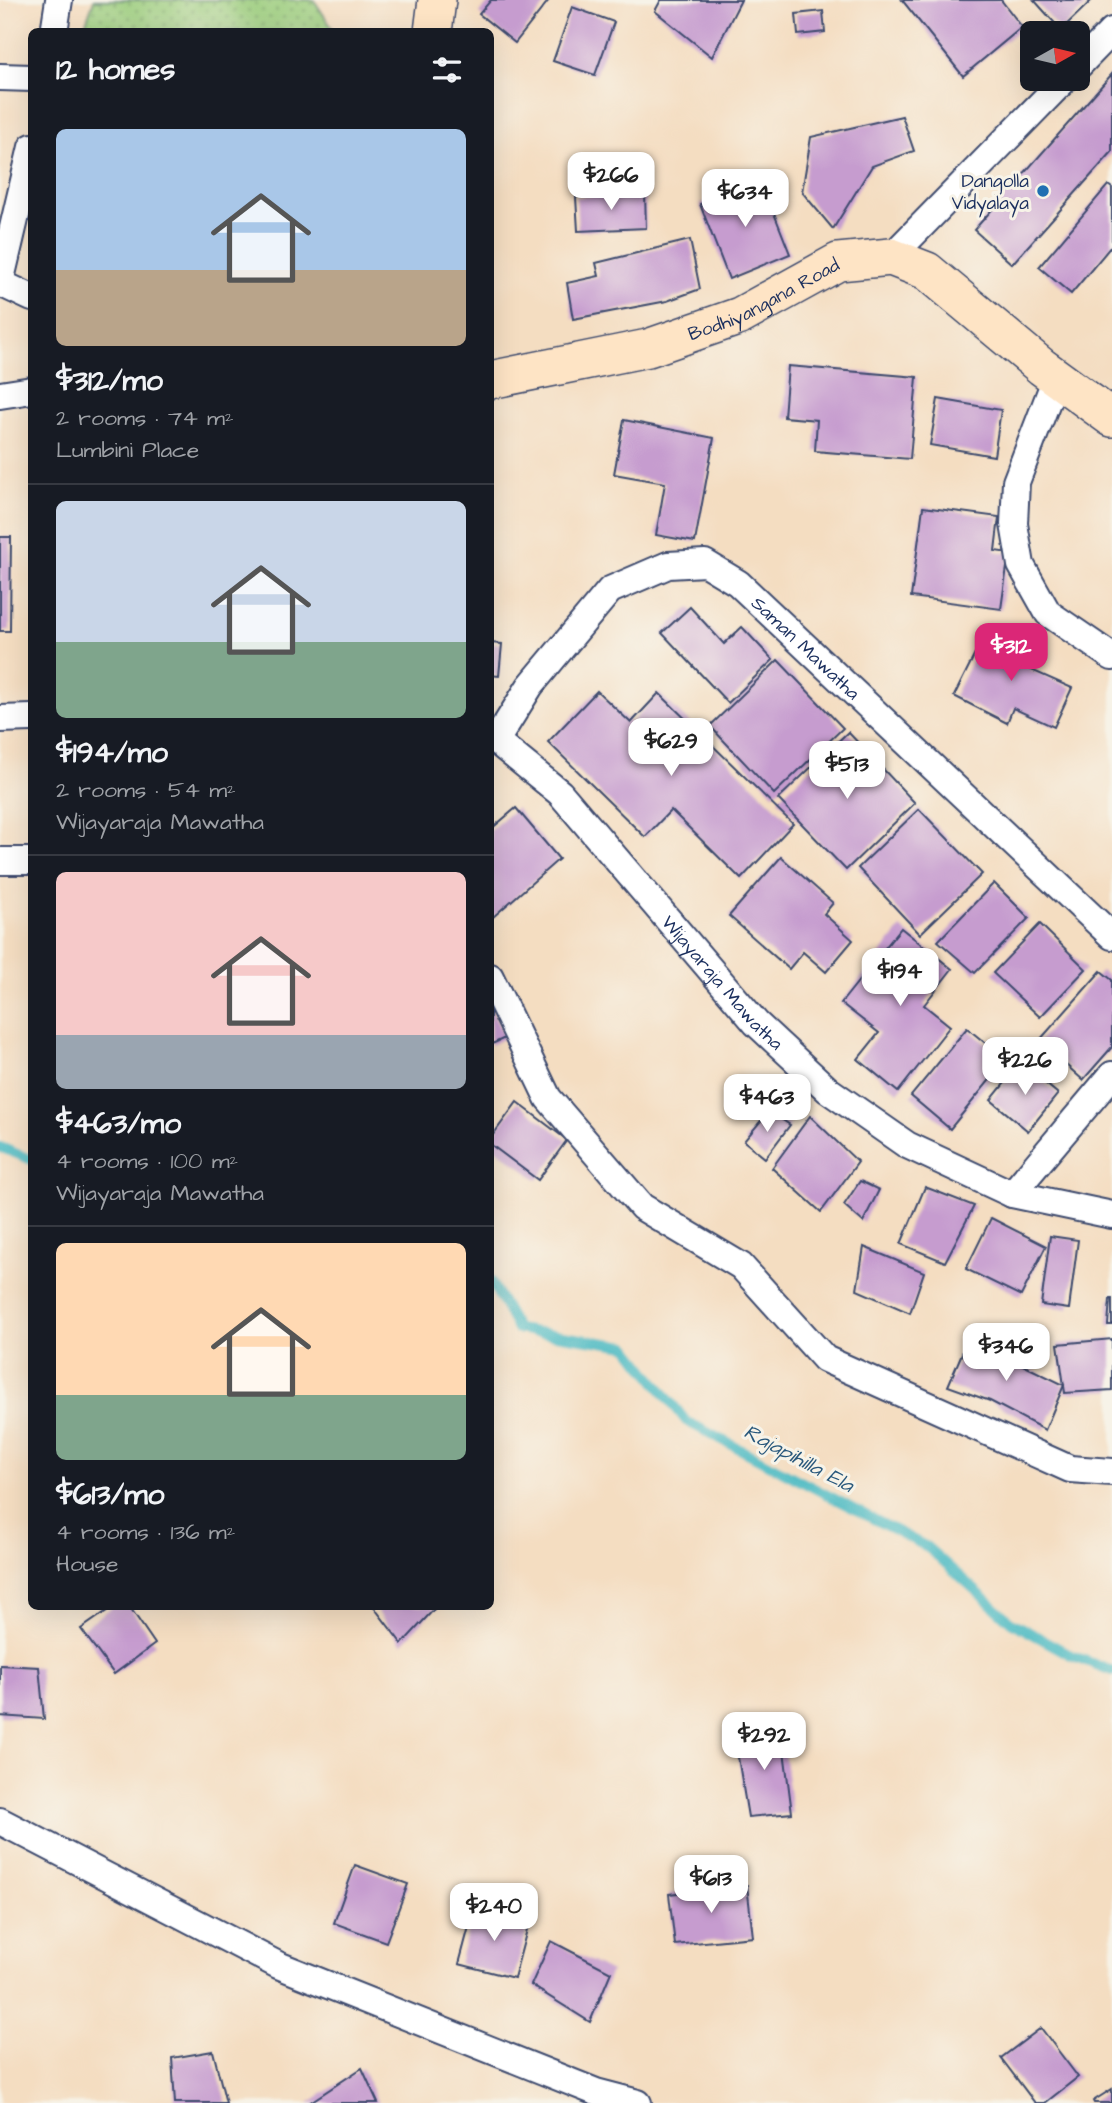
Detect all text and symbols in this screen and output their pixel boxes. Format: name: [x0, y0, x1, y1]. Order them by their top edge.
north arrow: [1020, 21, 1090, 91]
map controls: [1020, 21, 1090, 91]
text: 12 homes: [56, 49, 175, 91]
icon: filters: [428, 51, 466, 89]
pin: $266: [570, 152, 652, 212]
text: $266: [584, 159, 638, 191]
place label: Dangolla Vidyalaya: [952, 168, 1029, 218]
pin: $634: [704, 170, 786, 229]
icon: home: [198, 175, 324, 301]
text: $634: [718, 176, 772, 208]
marker: Dangolla Vidyalaya: [1035, 183, 1051, 199]
street label: Bodhiyangana Road: [685, 252, 845, 348]
text: $312/mo: [56, 360, 163, 402]
text: 2 rooms · 74 m²: [56, 402, 234, 434]
text: Lumbini Place: [56, 434, 199, 466]
icon: home: [198, 547, 324, 673]
street label: Saman Mawatha: [745, 590, 866, 707]
pin: $312: [970, 624, 1052, 683]
text: $312: [991, 630, 1031, 662]
pin: $629: [630, 718, 712, 778]
text: $629: [644, 725, 698, 757]
text: $194/mo: [56, 732, 168, 774]
pin: $513: [806, 742, 888, 801]
text: $513: [825, 748, 869, 780]
text: 2 rooms · 54 m²: [56, 774, 236, 806]
text: Wijayaraja Mawatha: [56, 806, 264, 838]
street label: Wijayaraja Mawatha: [655, 910, 789, 1057]
icon: home: [198, 918, 324, 1044]
pin: $194: [859, 948, 941, 1008]
text: $194: [878, 955, 922, 987]
pin: $226: [984, 1038, 1066, 1097]
text: $226: [998, 1044, 1052, 1076]
pin: $463: [726, 1074, 808, 1134]
text: $463: [740, 1081, 794, 1113]
text: $463/mo: [56, 1103, 181, 1145]
text: 4 rooms · 100 m²: [56, 1145, 238, 1177]
text: Wijayaraja Mawatha: [56, 1177, 264, 1209]
icon: home: [198, 1289, 324, 1415]
pin: $346: [965, 1324, 1047, 1383]
text: $346: [979, 1330, 1033, 1362]
water label: Rajapihilla Ela: [739, 1417, 860, 1500]
text: $613/mo: [56, 1474, 165, 1516]
text: 4 rooms · 136 m²: [56, 1516, 235, 1548]
text: House: [56, 1548, 119, 1580]
pin: $292: [723, 1712, 805, 1772]
text: $292: [738, 1719, 790, 1751]
pin: $613: [670, 1856, 752, 1915]
text: $613: [690, 1862, 732, 1894]
pin: $240: [453, 1884, 535, 1943]
text: $240: [466, 1890, 522, 1922]

